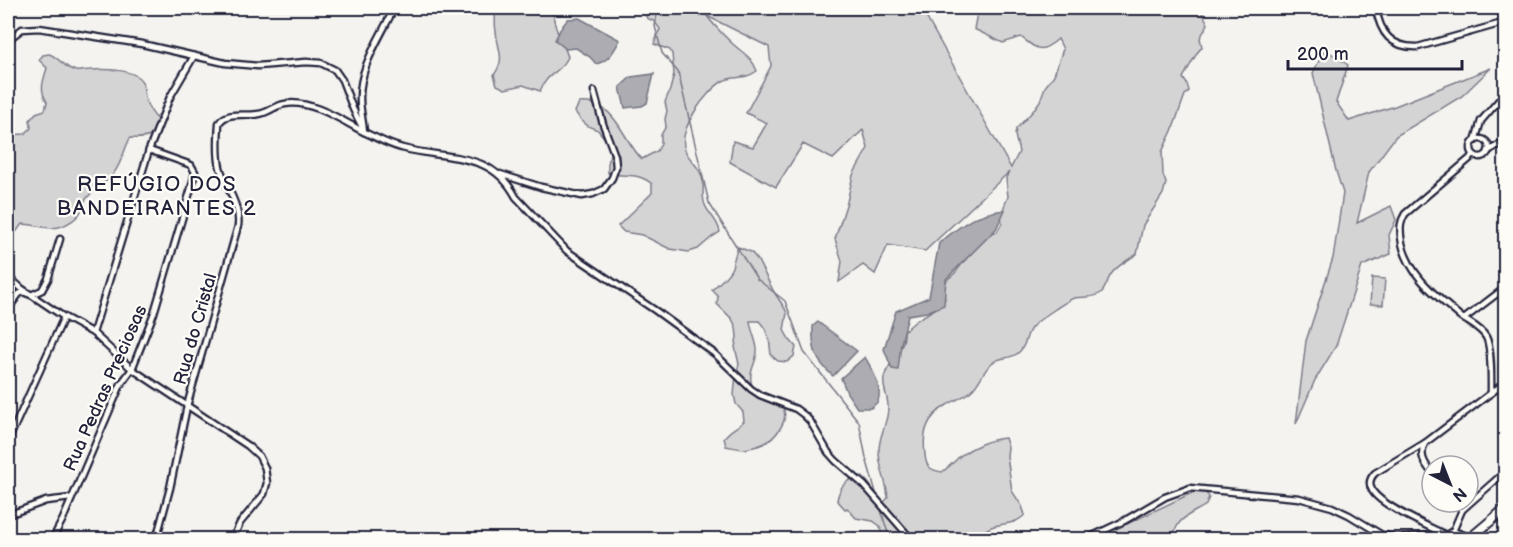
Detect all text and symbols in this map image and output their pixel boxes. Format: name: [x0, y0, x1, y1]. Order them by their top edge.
scale bar: [1288, 33, 1462, 71]
text: 200 m: [1297, 44, 1349, 65]
district label: REFÚGIO DOS BANDEIRANTES 2: [57, 172, 257, 221]
street label: Rua do Cristal: [170, 271, 221, 387]
street label: Rua Pedras Preciosas: [59, 302, 152, 475]
north arrow: [1420, 454, 1480, 514]
text: N: [1448, 483, 1470, 505]

